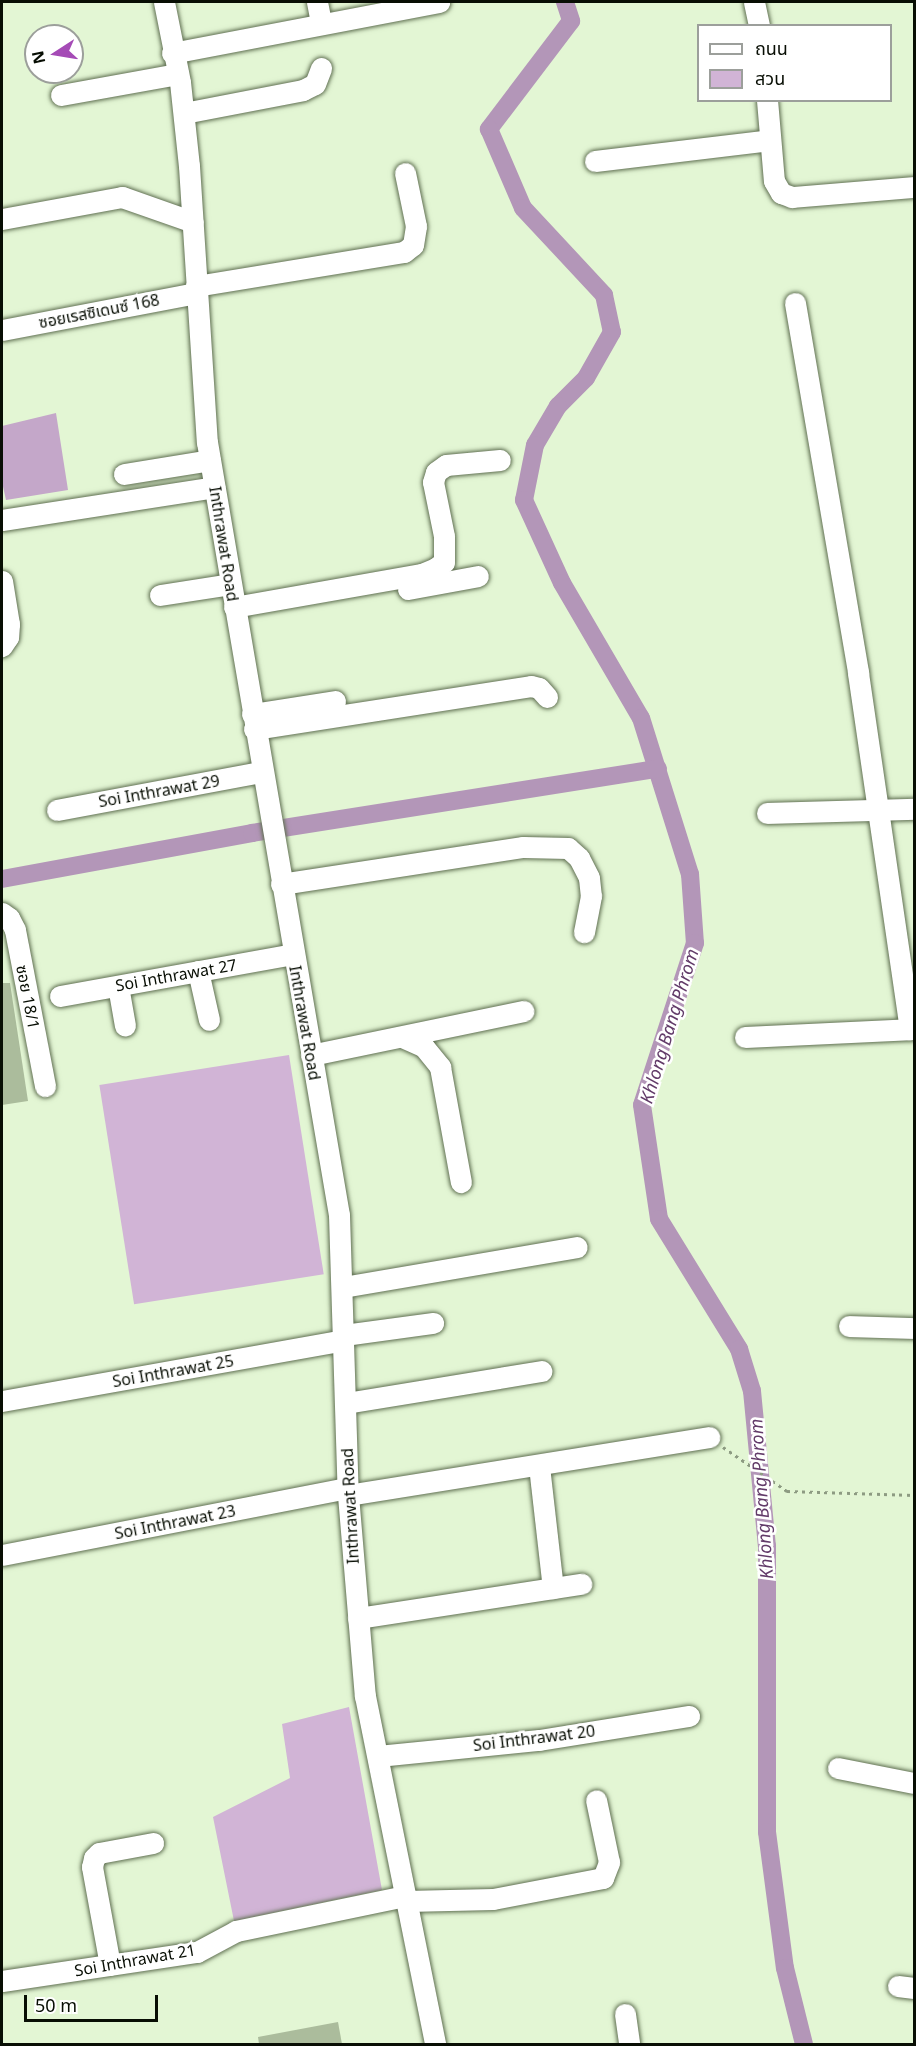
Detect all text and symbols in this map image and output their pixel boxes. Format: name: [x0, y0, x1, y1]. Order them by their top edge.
north arrow: [24, 24, 84, 84]
legend: [697, 24, 892, 102]
text: ถนน: [755, 36, 788, 60]
text: N: [26, 49, 50, 66]
text: สวน: [755, 66, 785, 90]
street label: ซอยเรสซิเดนซ์ 168: [37, 290, 161, 332]
street label: Inthrawat Road: [205, 485, 243, 603]
street label: Soi Inthrawat 29: [97, 771, 221, 811]
water label: Khlong Bang Phrom: [635, 946, 703, 1106]
street label: Soi Inthrawat 27: [114, 955, 238, 995]
street label: ซอย 18/1: [12, 963, 44, 1031]
street label: Inthrawat Road: [285, 964, 325, 1082]
street label: Soi Inthrawat 25: [111, 1351, 235, 1391]
water label: Khlong Bang Phrom: [745, 1418, 777, 1580]
street label: Inthrawat Road: [337, 1447, 363, 1565]
street label: Soi Inthrawat 23: [113, 1501, 237, 1543]
street label: Soi Inthrawat 20: [472, 1721, 596, 1755]
street label: Soi Inthrawat 21: [73, 1940, 197, 1980]
scale bar: [27, 1983, 160, 2021]
text: 50 m: [35, 1993, 77, 2017]

